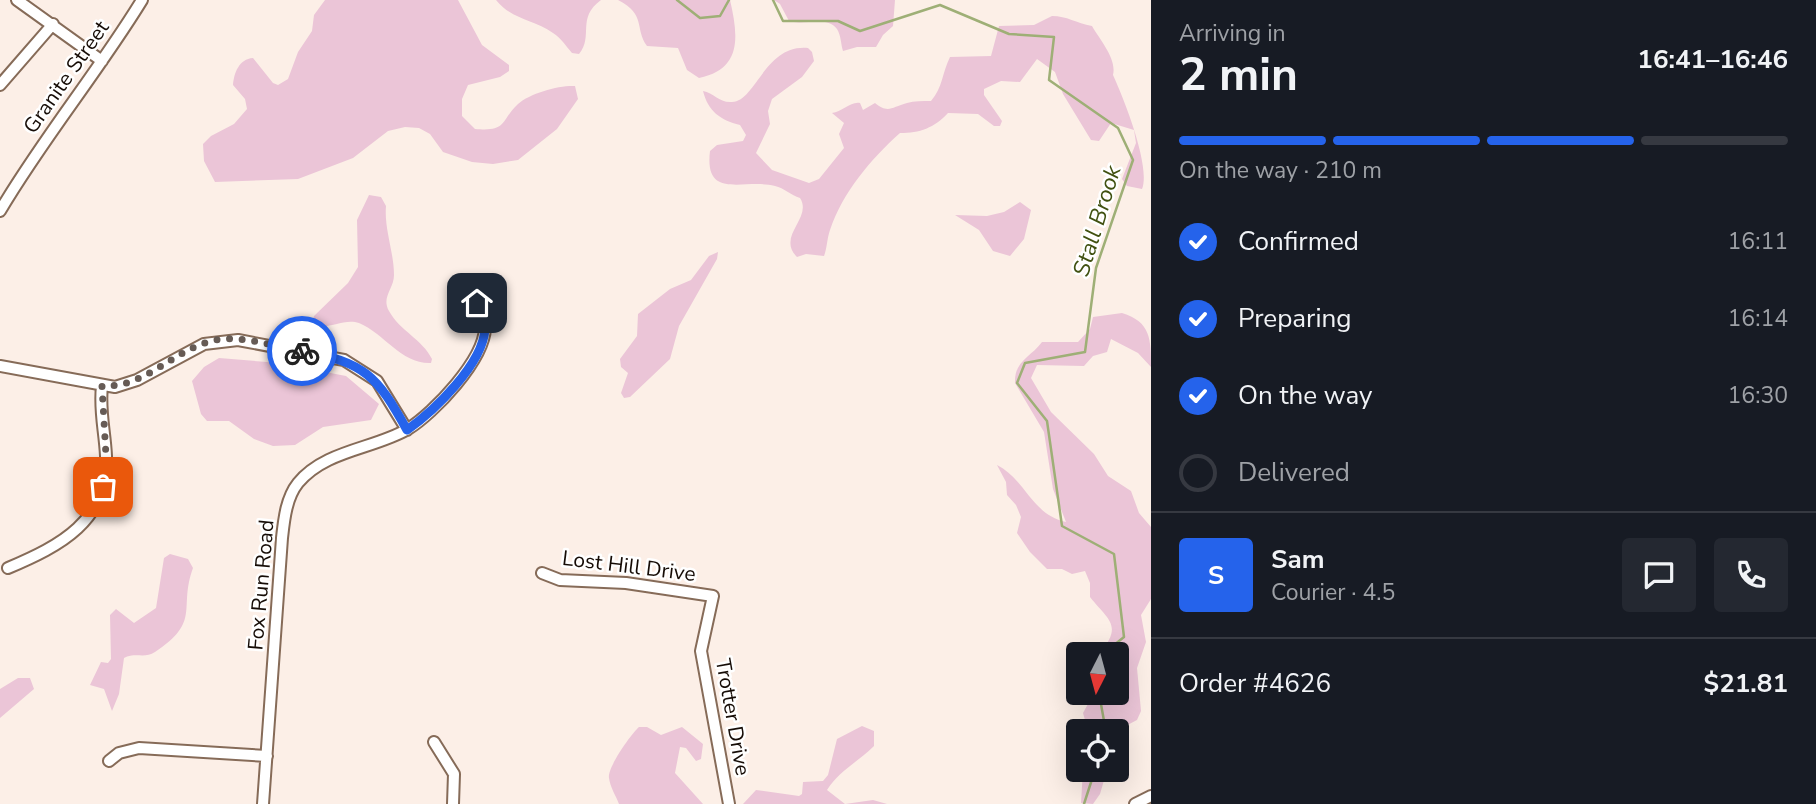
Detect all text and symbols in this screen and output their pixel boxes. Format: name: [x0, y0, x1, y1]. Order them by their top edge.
street label: Granite Street: [17, 14, 116, 139]
text: Arriving in: [1179, 18, 1286, 49]
text: 16:41–16:46: [1637, 42, 1788, 77]
text: 2 min: [1179, 43, 1298, 106]
text: On the way · 210 m: [1179, 155, 1382, 186]
water label: Stall Brook: [1065, 161, 1129, 280]
icon: check: [1179, 223, 1217, 261]
text: Confirmed: [1238, 224, 1359, 259]
text: 16:11: [1728, 226, 1788, 257]
pin: [447, 273, 507, 333]
icon: home: [458, 284, 496, 322]
icon: check: [1179, 300, 1217, 338]
text: Preparing: [1238, 301, 1351, 336]
text: 16:14: [1728, 303, 1788, 334]
courier: [267, 316, 337, 386]
icon: bike: [283, 332, 321, 370]
icon: check: [1179, 377, 1217, 415]
text: On the way: [1238, 378, 1372, 413]
text: 16:30: [1728, 380, 1788, 411]
text: Delivered: [1238, 455, 1350, 490]
pin: [73, 457, 133, 517]
icon: bag: [84, 468, 122, 506]
street label: Fox Run Road: [241, 519, 281, 651]
button: chat: [1622, 538, 1696, 612]
button: phone: [1714, 538, 1788, 612]
text: Sam: [1271, 542, 1324, 577]
street label: Lost Hill Drive: [561, 544, 697, 588]
text: S: [1208, 558, 1224, 593]
text: Courier · 4.5: [1271, 577, 1395, 608]
north arrow: [1066, 642, 1129, 705]
map controls: [1066, 642, 1129, 782]
street label: Trotter Drive: [709, 656, 757, 778]
text: Order #4626: [1179, 666, 1331, 701]
text: $21.81: [1704, 666, 1788, 701]
button: locate: [1066, 719, 1129, 782]

